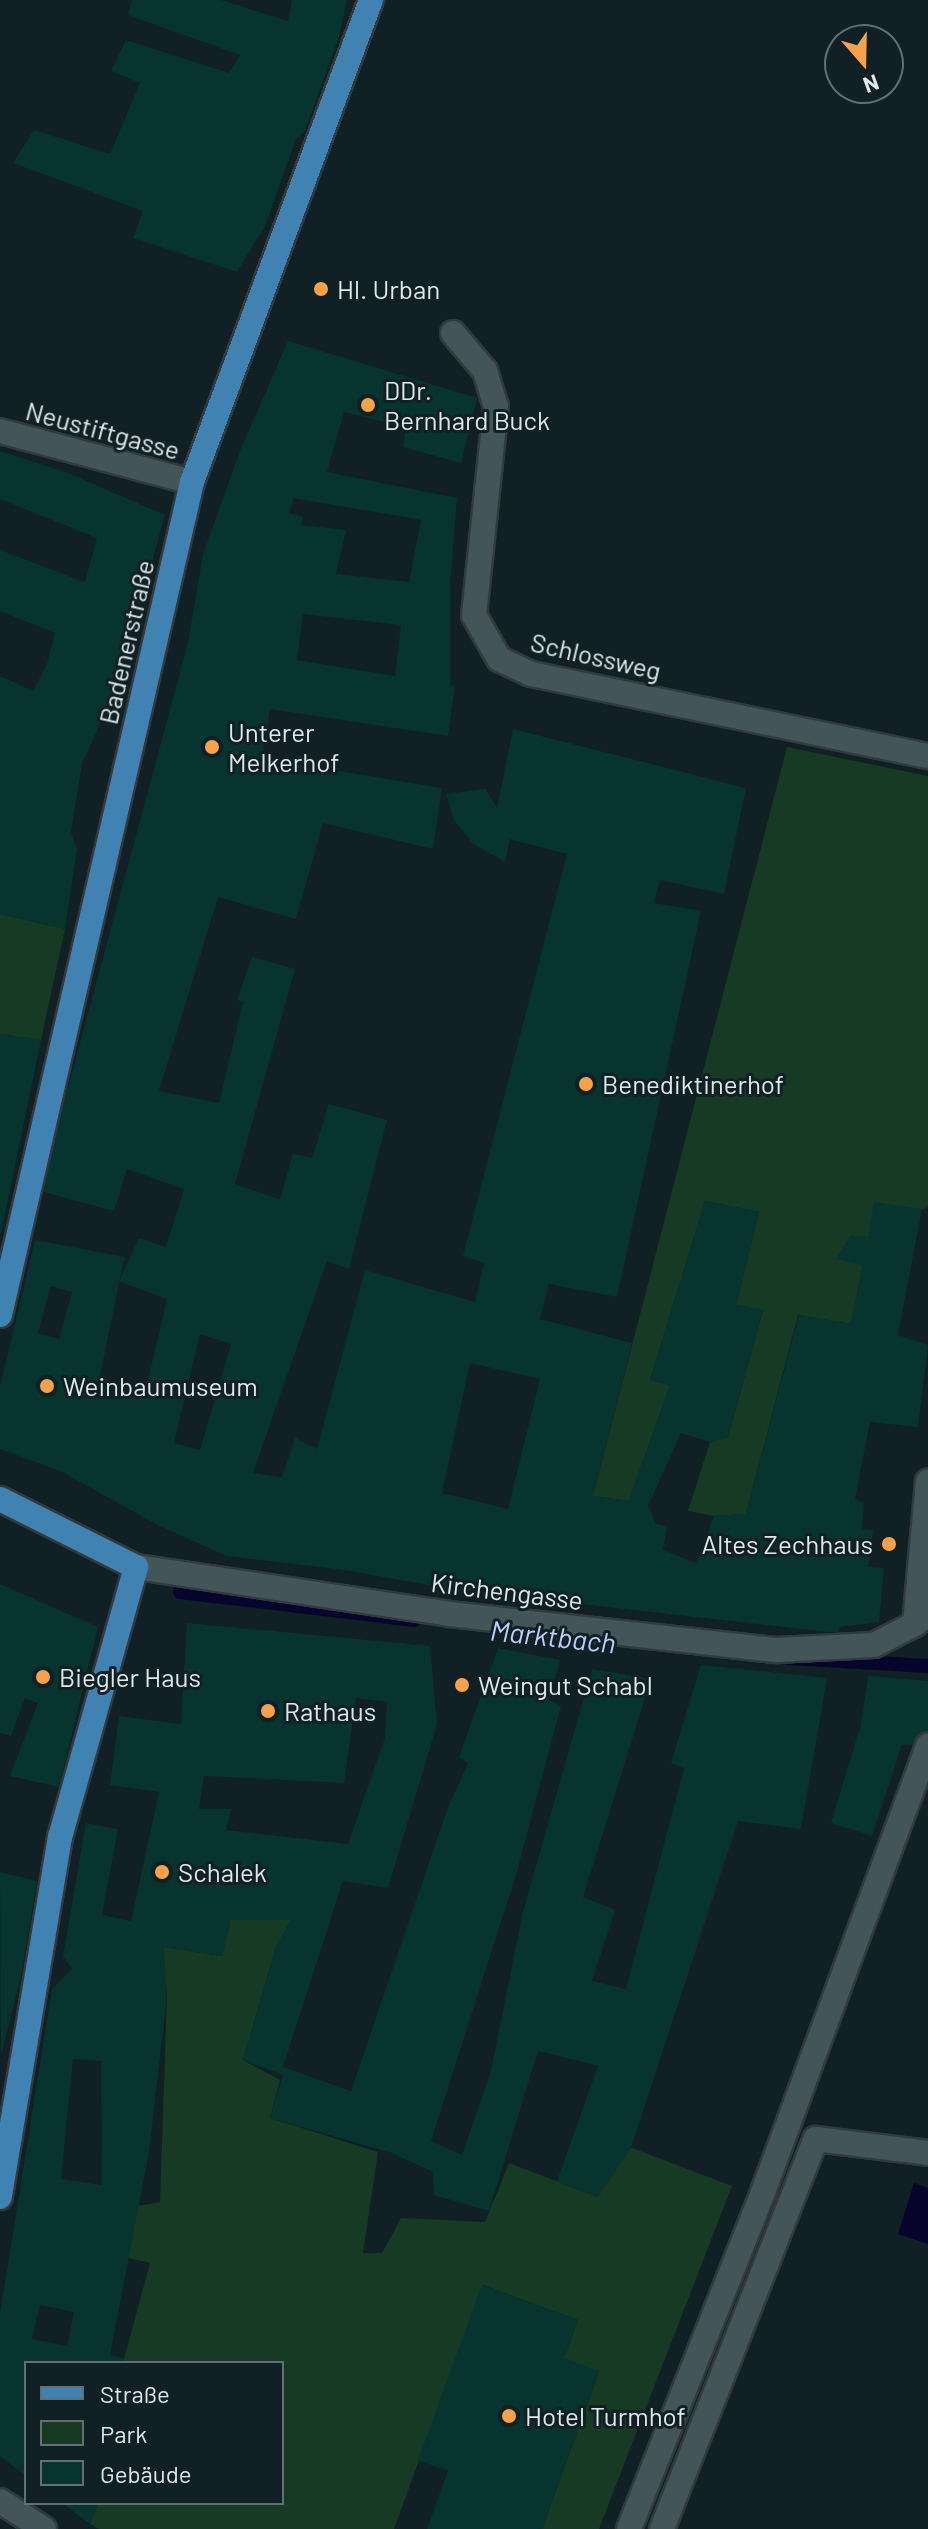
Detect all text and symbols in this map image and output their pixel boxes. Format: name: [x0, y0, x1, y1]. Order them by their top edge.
north arrow: [824, 24, 904, 104]
text: N: [860, 70, 883, 99]
place label: Hl. Urban: [337, 273, 440, 305]
marker: Hl. Urban: [312, 280, 330, 298]
place label: DDr. Bernhard Buck: [384, 374, 550, 436]
street label: Neustiftgasse: [23, 394, 183, 466]
marker: DDr. Bernhard Buck: [359, 396, 377, 414]
street label: Badenerstraße: [92, 557, 160, 727]
street label: Schlossweg: [528, 626, 664, 686]
place label: Unterer Melkerhof: [228, 716, 339, 778]
marker: Unterer Melkerhof: [203, 738, 221, 756]
place label: Benediktinerhof: [602, 1068, 784, 1100]
marker: Benediktinerhof: [577, 1075, 595, 1093]
place label: Weinbaumuseum: [63, 1370, 258, 1402]
marker: Weinbaumuseum: [38, 1377, 56, 1395]
place label: Altes Zechhaus: [701, 1528, 873, 1560]
marker: Altes Zechhaus: [880, 1535, 898, 1553]
street label: Kirchengasse: [429, 1566, 585, 1616]
water label: Marktbach: [489, 1613, 617, 1659]
place label: Biegler Haus: [59, 1661, 201, 1693]
marker: Biegler Haus: [34, 1668, 52, 1686]
place label: Weingut Schabl: [478, 1669, 653, 1701]
marker: Weingut Schabl: [453, 1676, 471, 1694]
place label: Rathaus: [284, 1695, 376, 1727]
marker: Rathaus: [259, 1702, 277, 1720]
place label: Schalek: [178, 1856, 267, 1888]
marker: Schalek: [153, 1863, 171, 1881]
legend: [24, 2361, 284, 2505]
text: Straße: [100, 2379, 170, 2408]
place label: Hotel Turmhof: [525, 2400, 686, 2432]
marker: Hotel Turmhof: [500, 2407, 518, 2425]
text: Park: [100, 2419, 147, 2448]
text: Gebäude: [100, 2459, 192, 2488]

